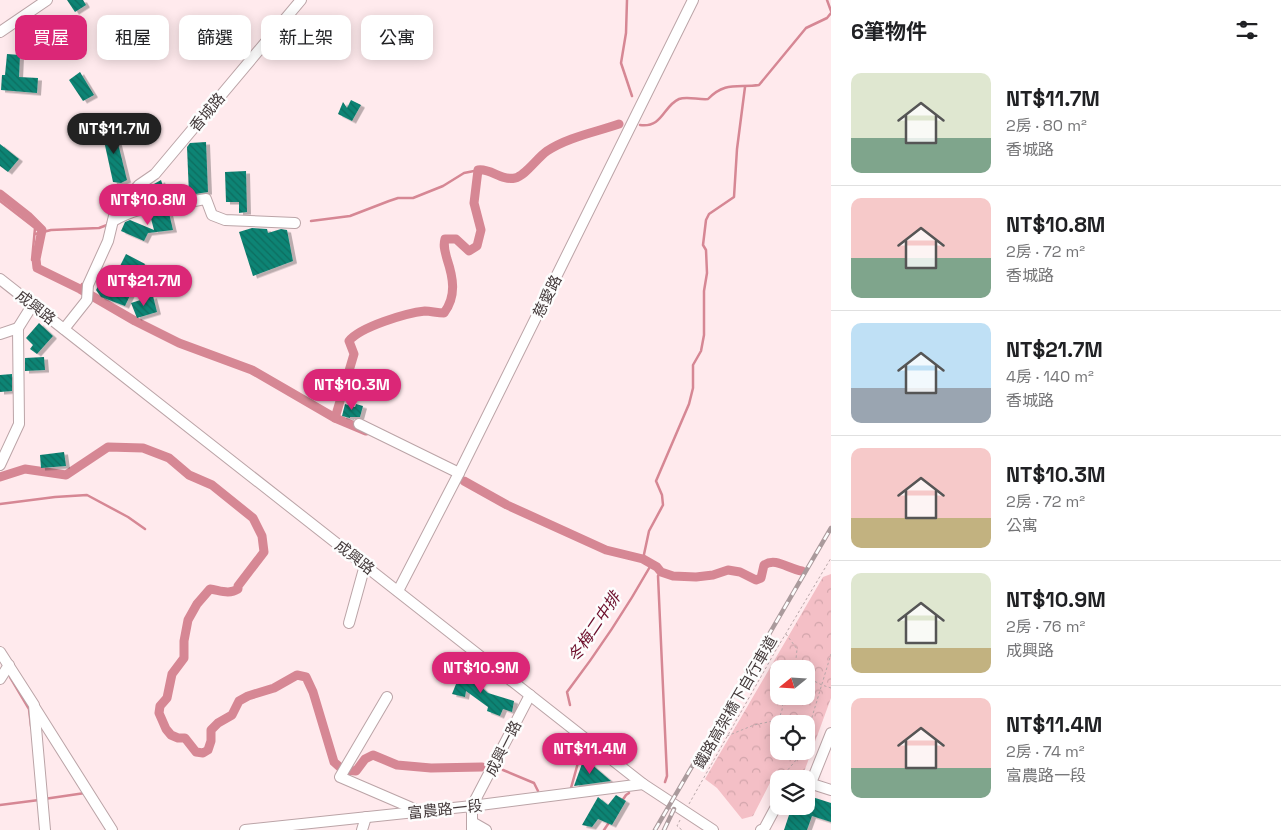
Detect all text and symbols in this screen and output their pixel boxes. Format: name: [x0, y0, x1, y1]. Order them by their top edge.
chip: 買屋: [15, 15, 87, 60]
chip: 租屋: [97, 15, 169, 60]
chip: 篩選: [179, 15, 251, 60]
chip: 新上架: [261, 15, 351, 60]
chip: 公寓: [361, 15, 433, 60]
icon: filters: [1233, 16, 1261, 44]
text: 6筆物件: [851, 18, 927, 45]
text: NT$11.7M: [1006, 85, 1100, 112]
street label: 香城路: [185, 89, 229, 135]
icon: home: [891, 93, 951, 153]
pin: NT$11.7M: [62, 112, 166, 155]
text: 2房 · 80 m²: [1006, 115, 1087, 136]
text: NT$11.7M: [78, 118, 150, 139]
text: 香城路: [1006, 139, 1054, 160]
pin: NT$10.8M: [96, 184, 200, 226]
text: NT$10.8M: [110, 189, 186, 210]
text: NT$10.8M: [1006, 211, 1105, 238]
icon: home: [891, 218, 951, 278]
text: 2房 · 72 m²: [1006, 241, 1085, 262]
pin: NT$21.7M: [92, 264, 196, 307]
text: 香城路: [1006, 265, 1054, 286]
text: NT$21.7M: [107, 270, 181, 291]
street label: 慈愛路: [529, 272, 565, 320]
street label: 成興路: [12, 286, 60, 328]
text: NT$21.7M: [1006, 336, 1103, 363]
icon: home: [891, 343, 951, 403]
text: 4房 · 140 m²: [1006, 366, 1094, 387]
pin: NT$10.3M: [300, 368, 404, 411]
text: NT$10.3M: [314, 374, 390, 395]
text: 香城路: [1006, 390, 1054, 411]
text: NT$10.3M: [1006, 461, 1106, 488]
icon: home: [891, 468, 951, 528]
text: 2房 · 72 m²: [1006, 491, 1085, 512]
text: 公寓: [1006, 515, 1038, 536]
street label: 成興路: [331, 536, 379, 578]
water label: 冬梅二中排: [563, 586, 626, 666]
text: NT$10.9M: [1006, 586, 1106, 613]
icon: home: [891, 593, 951, 653]
text: 2房 · 76 m²: [1006, 616, 1085, 637]
street label: 鐵路高架橋下自行車道: [689, 632, 781, 772]
text: 成興路: [1006, 640, 1054, 661]
pin: NT$10.9M: [429, 652, 533, 694]
text: NT$10.9M: [443, 657, 519, 678]
north arrow: [770, 660, 815, 705]
map controls: [770, 660, 815, 815]
text: NT$11.4M: [1006, 711, 1102, 738]
button: locate: [770, 715, 815, 760]
street label: 成興一路: [481, 717, 525, 779]
icon: home: [891, 718, 951, 778]
pin: NT$11.4M: [538, 732, 642, 775]
text: NT$11.4M: [553, 738, 627, 759]
text: 2房 · 74 m²: [1006, 741, 1085, 762]
text: 富農路一段: [1006, 765, 1086, 786]
button: layers: [770, 770, 815, 815]
street label: 富農路一段: [407, 796, 483, 822]

